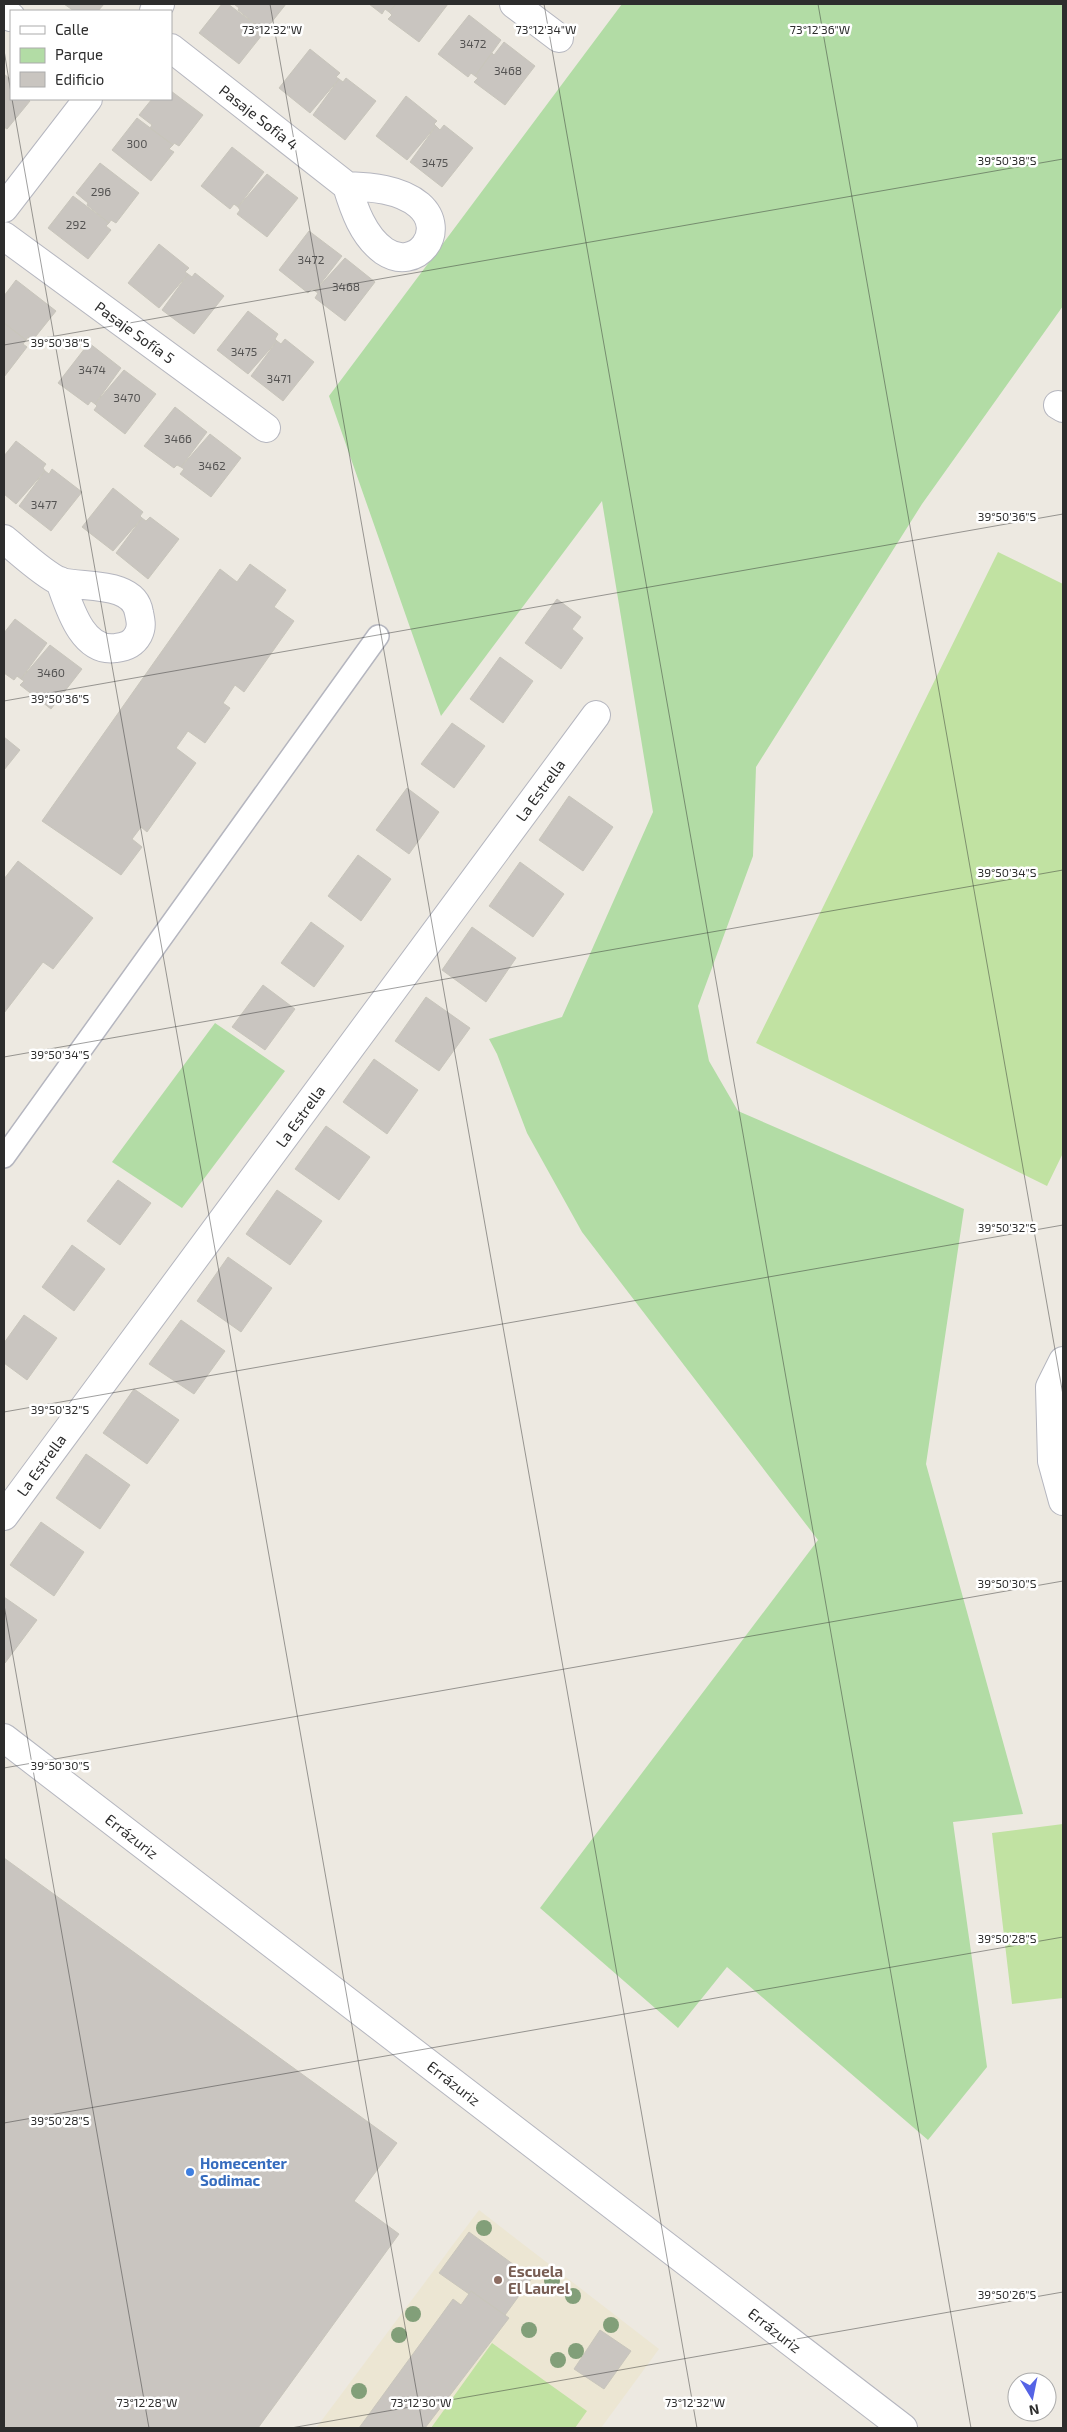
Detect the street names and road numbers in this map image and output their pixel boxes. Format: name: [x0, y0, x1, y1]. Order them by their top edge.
street label: Pasaje Sofía 4: [215, 81, 302, 154]
street label: Pasaje Sofía 5: [91, 297, 178, 368]
street label: La Estrella: [512, 756, 568, 824]
street label: La Estrella: [272, 1082, 328, 1150]
street label: La Estrella: [13, 1431, 69, 1499]
street label: Errázuriz: [102, 1810, 162, 1862]
street label: Errázuriz: [424, 2057, 484, 2109]
street label: Errázuriz: [745, 2304, 805, 2356]

